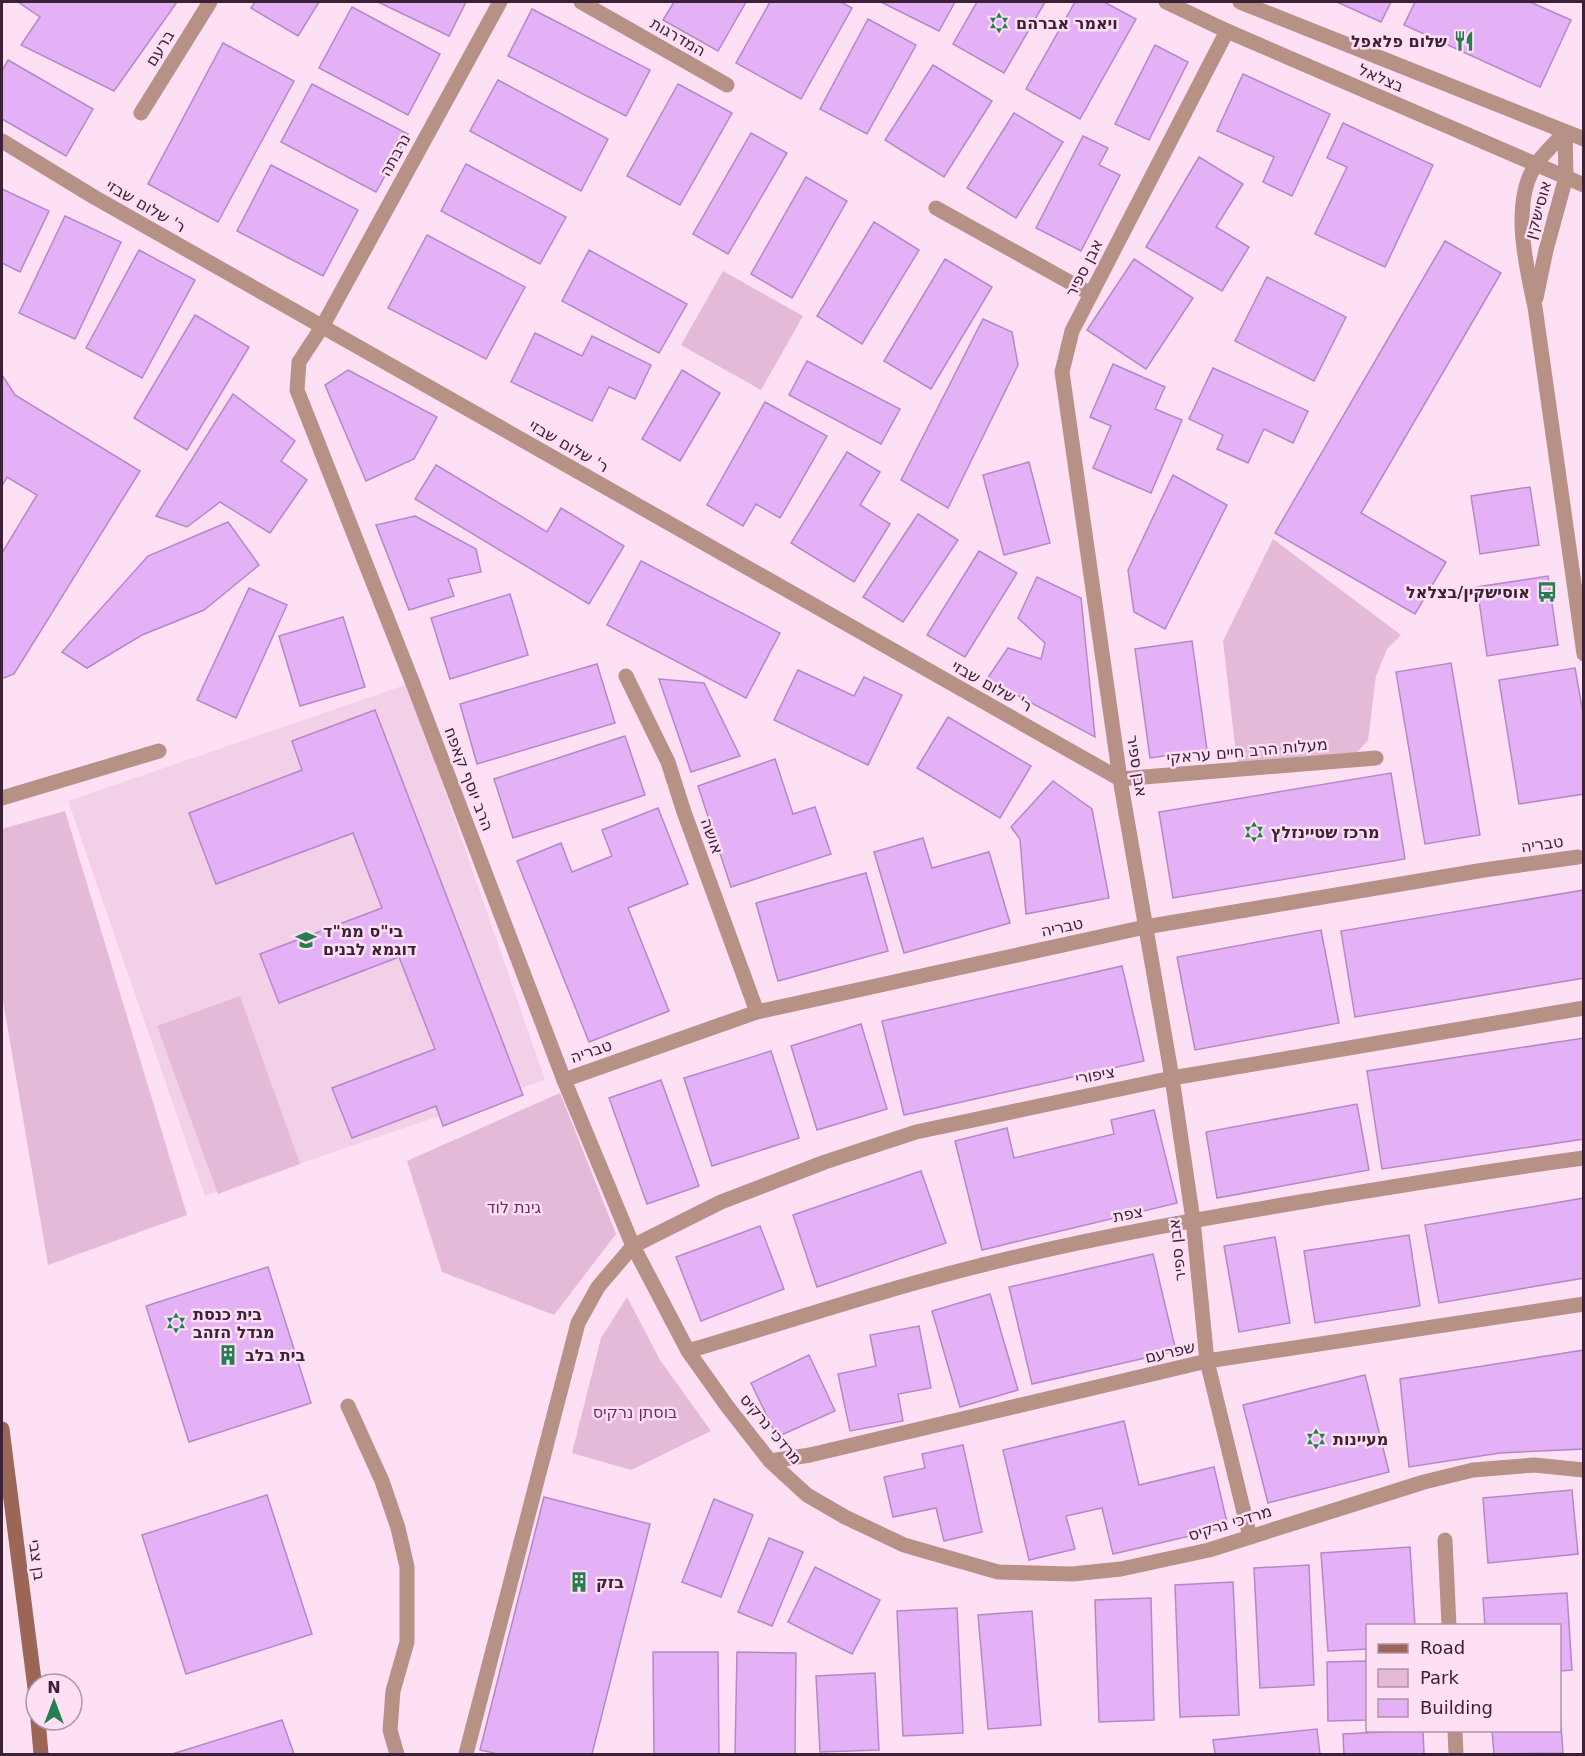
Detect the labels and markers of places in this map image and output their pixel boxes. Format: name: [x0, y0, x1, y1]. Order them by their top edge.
synagogue icon: ויאמר אברהם: [987, 11, 1011, 35]
place label: ויאמר אברהם: [1016, 14, 1118, 33]
restaurant icon: שלום פלאפל: [1452, 29, 1476, 53]
place label: שלום פלאפל: [1351, 32, 1447, 51]
bus stop icon: אוסישקין/בצלאל: [1535, 580, 1559, 604]
place label: אוסישקין/בצלאל: [1406, 583, 1530, 602]
synagogue icon: מרכז שטיינזלץ: [1242, 820, 1266, 844]
place label: מרכז שטיינזלץ: [1271, 823, 1380, 842]
place label: בי"ס ממ"ד דוגמא לבנים: [323, 922, 416, 959]
school or university icon: בי"ס ממ"ד דוגמא לבנים: [294, 928, 318, 952]
place label: בית כנסת מגדל הזהב: [193, 1305, 275, 1342]
synagogue icon: בית כנסת מגדל הזהב: [164, 1311, 188, 1335]
building icon: בית בלב: [216, 1343, 240, 1367]
place label: בית בלב: [245, 1346, 305, 1365]
synagogue icon: מעיינות: [1304, 1427, 1328, 1451]
place label: מעיינות: [1333, 1430, 1388, 1449]
building icon: בזק: [567, 1570, 591, 1594]
place label: בזק: [596, 1573, 624, 1592]

